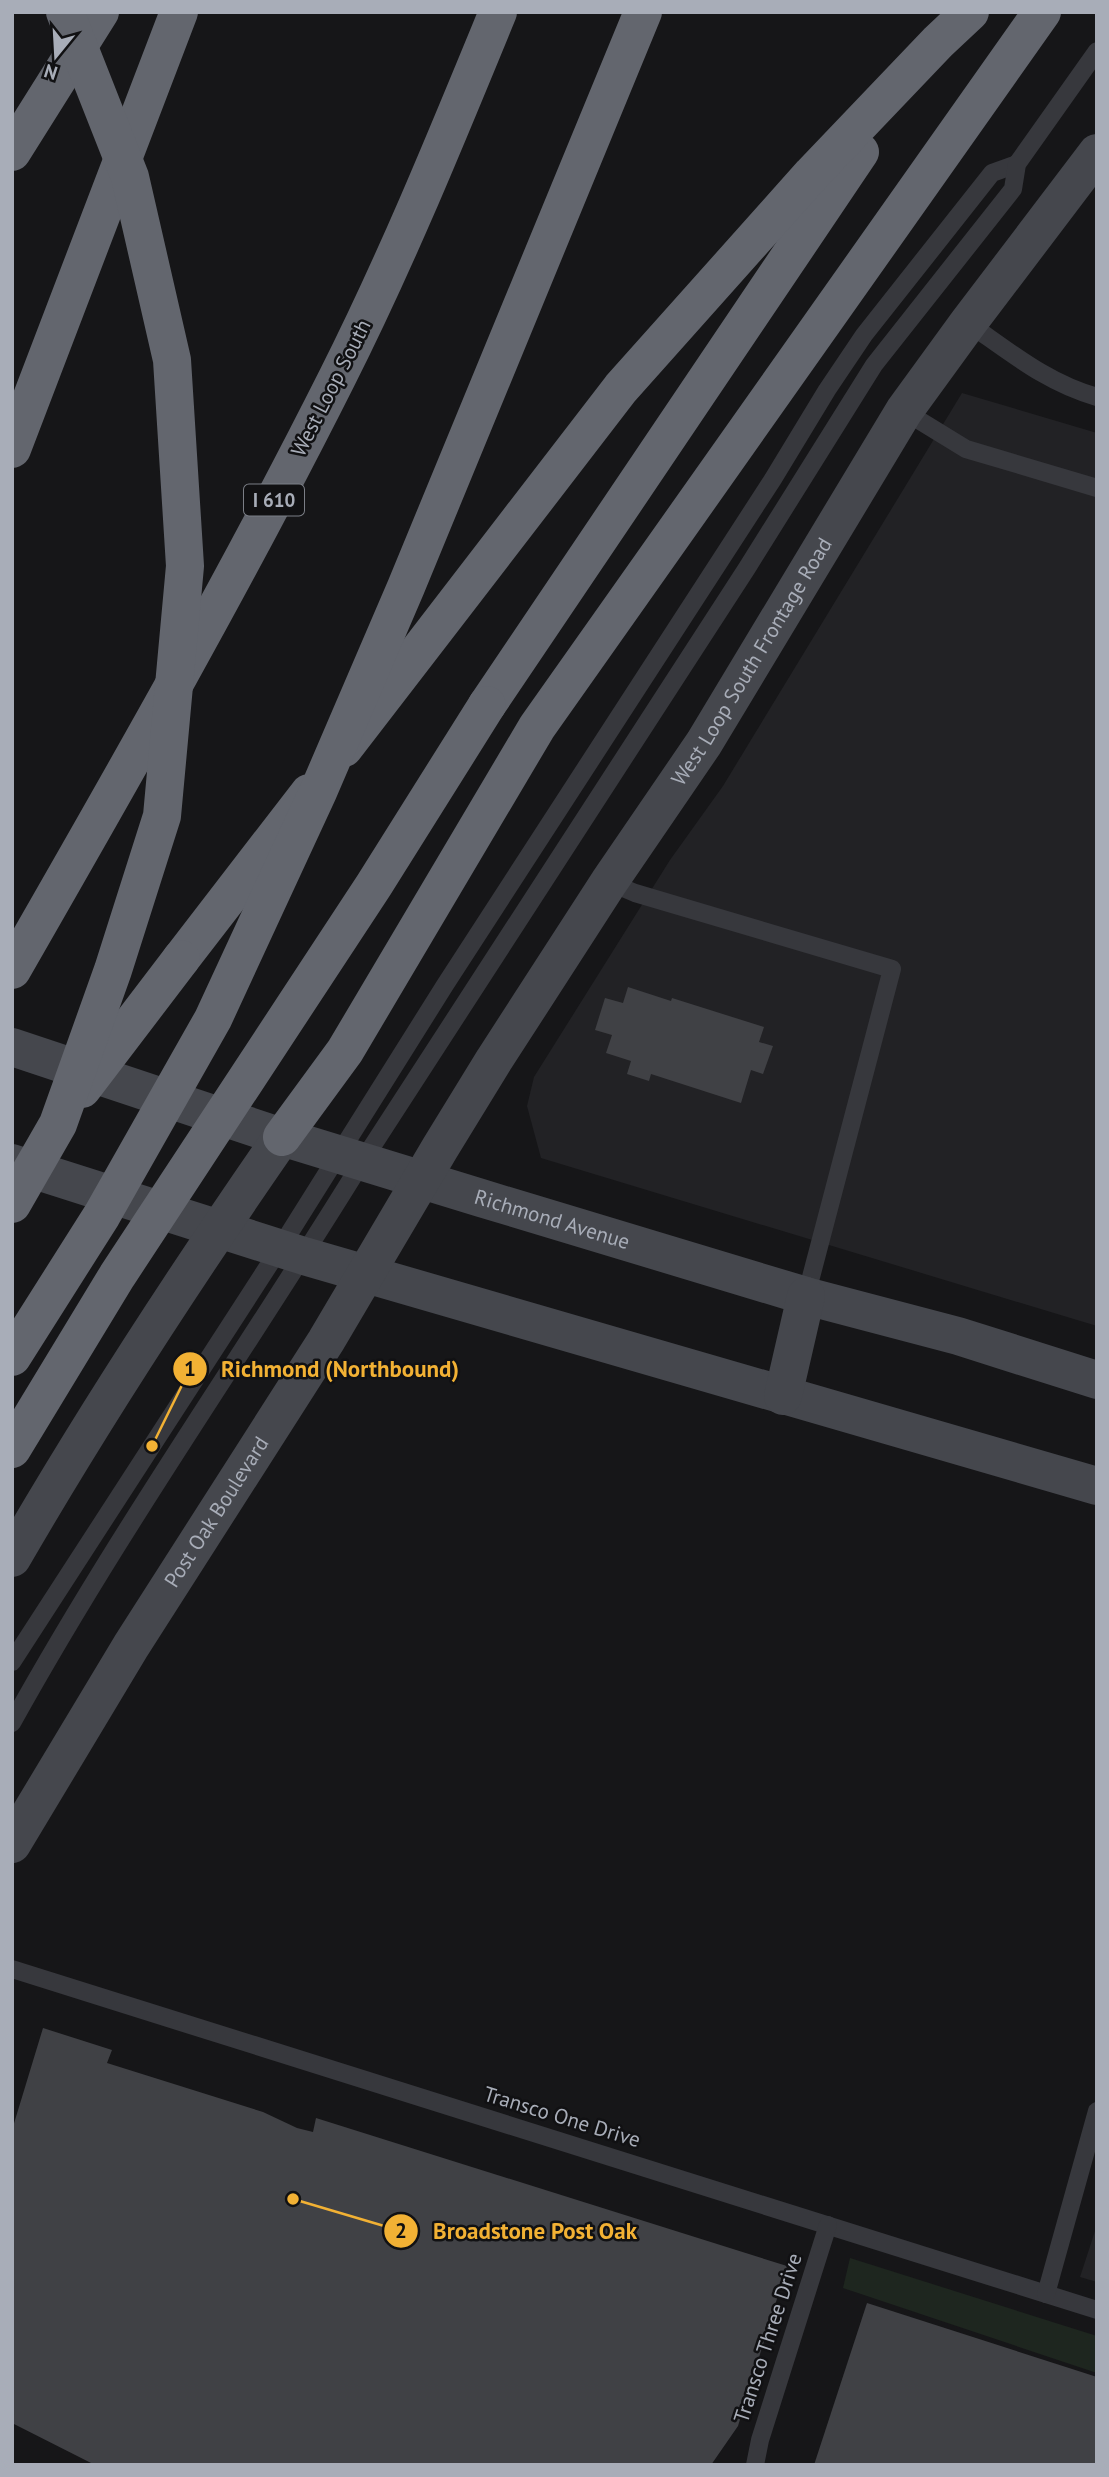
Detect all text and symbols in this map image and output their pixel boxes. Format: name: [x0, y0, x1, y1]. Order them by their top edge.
north arrow: [21, 21, 91, 91]
text: N: [41, 59, 60, 86]
street label: West Loop South: [284, 315, 377, 461]
road number: I 610: [244, 485, 304, 516]
street label: West Loop South Frontage Road: [665, 532, 838, 791]
street label: Richmond Avenue: [471, 1183, 633, 1255]
callout: Richmond (Northbound): [172, 1347, 473, 1391]
text: Richmond (Northbound): [221, 1354, 459, 1383]
text: 1: [184, 1355, 196, 1382]
street label: Post Oak Boulevard: [158, 1431, 274, 1592]
street label: Transco One Drive: [481, 2080, 644, 2153]
callout: Broadstone Post Oak: [384, 2209, 651, 2253]
text: Broadstone Post Oak: [433, 2216, 638, 2245]
text: 2: [395, 2217, 407, 2244]
street label: Transco Three Drive: [727, 2250, 808, 2426]

